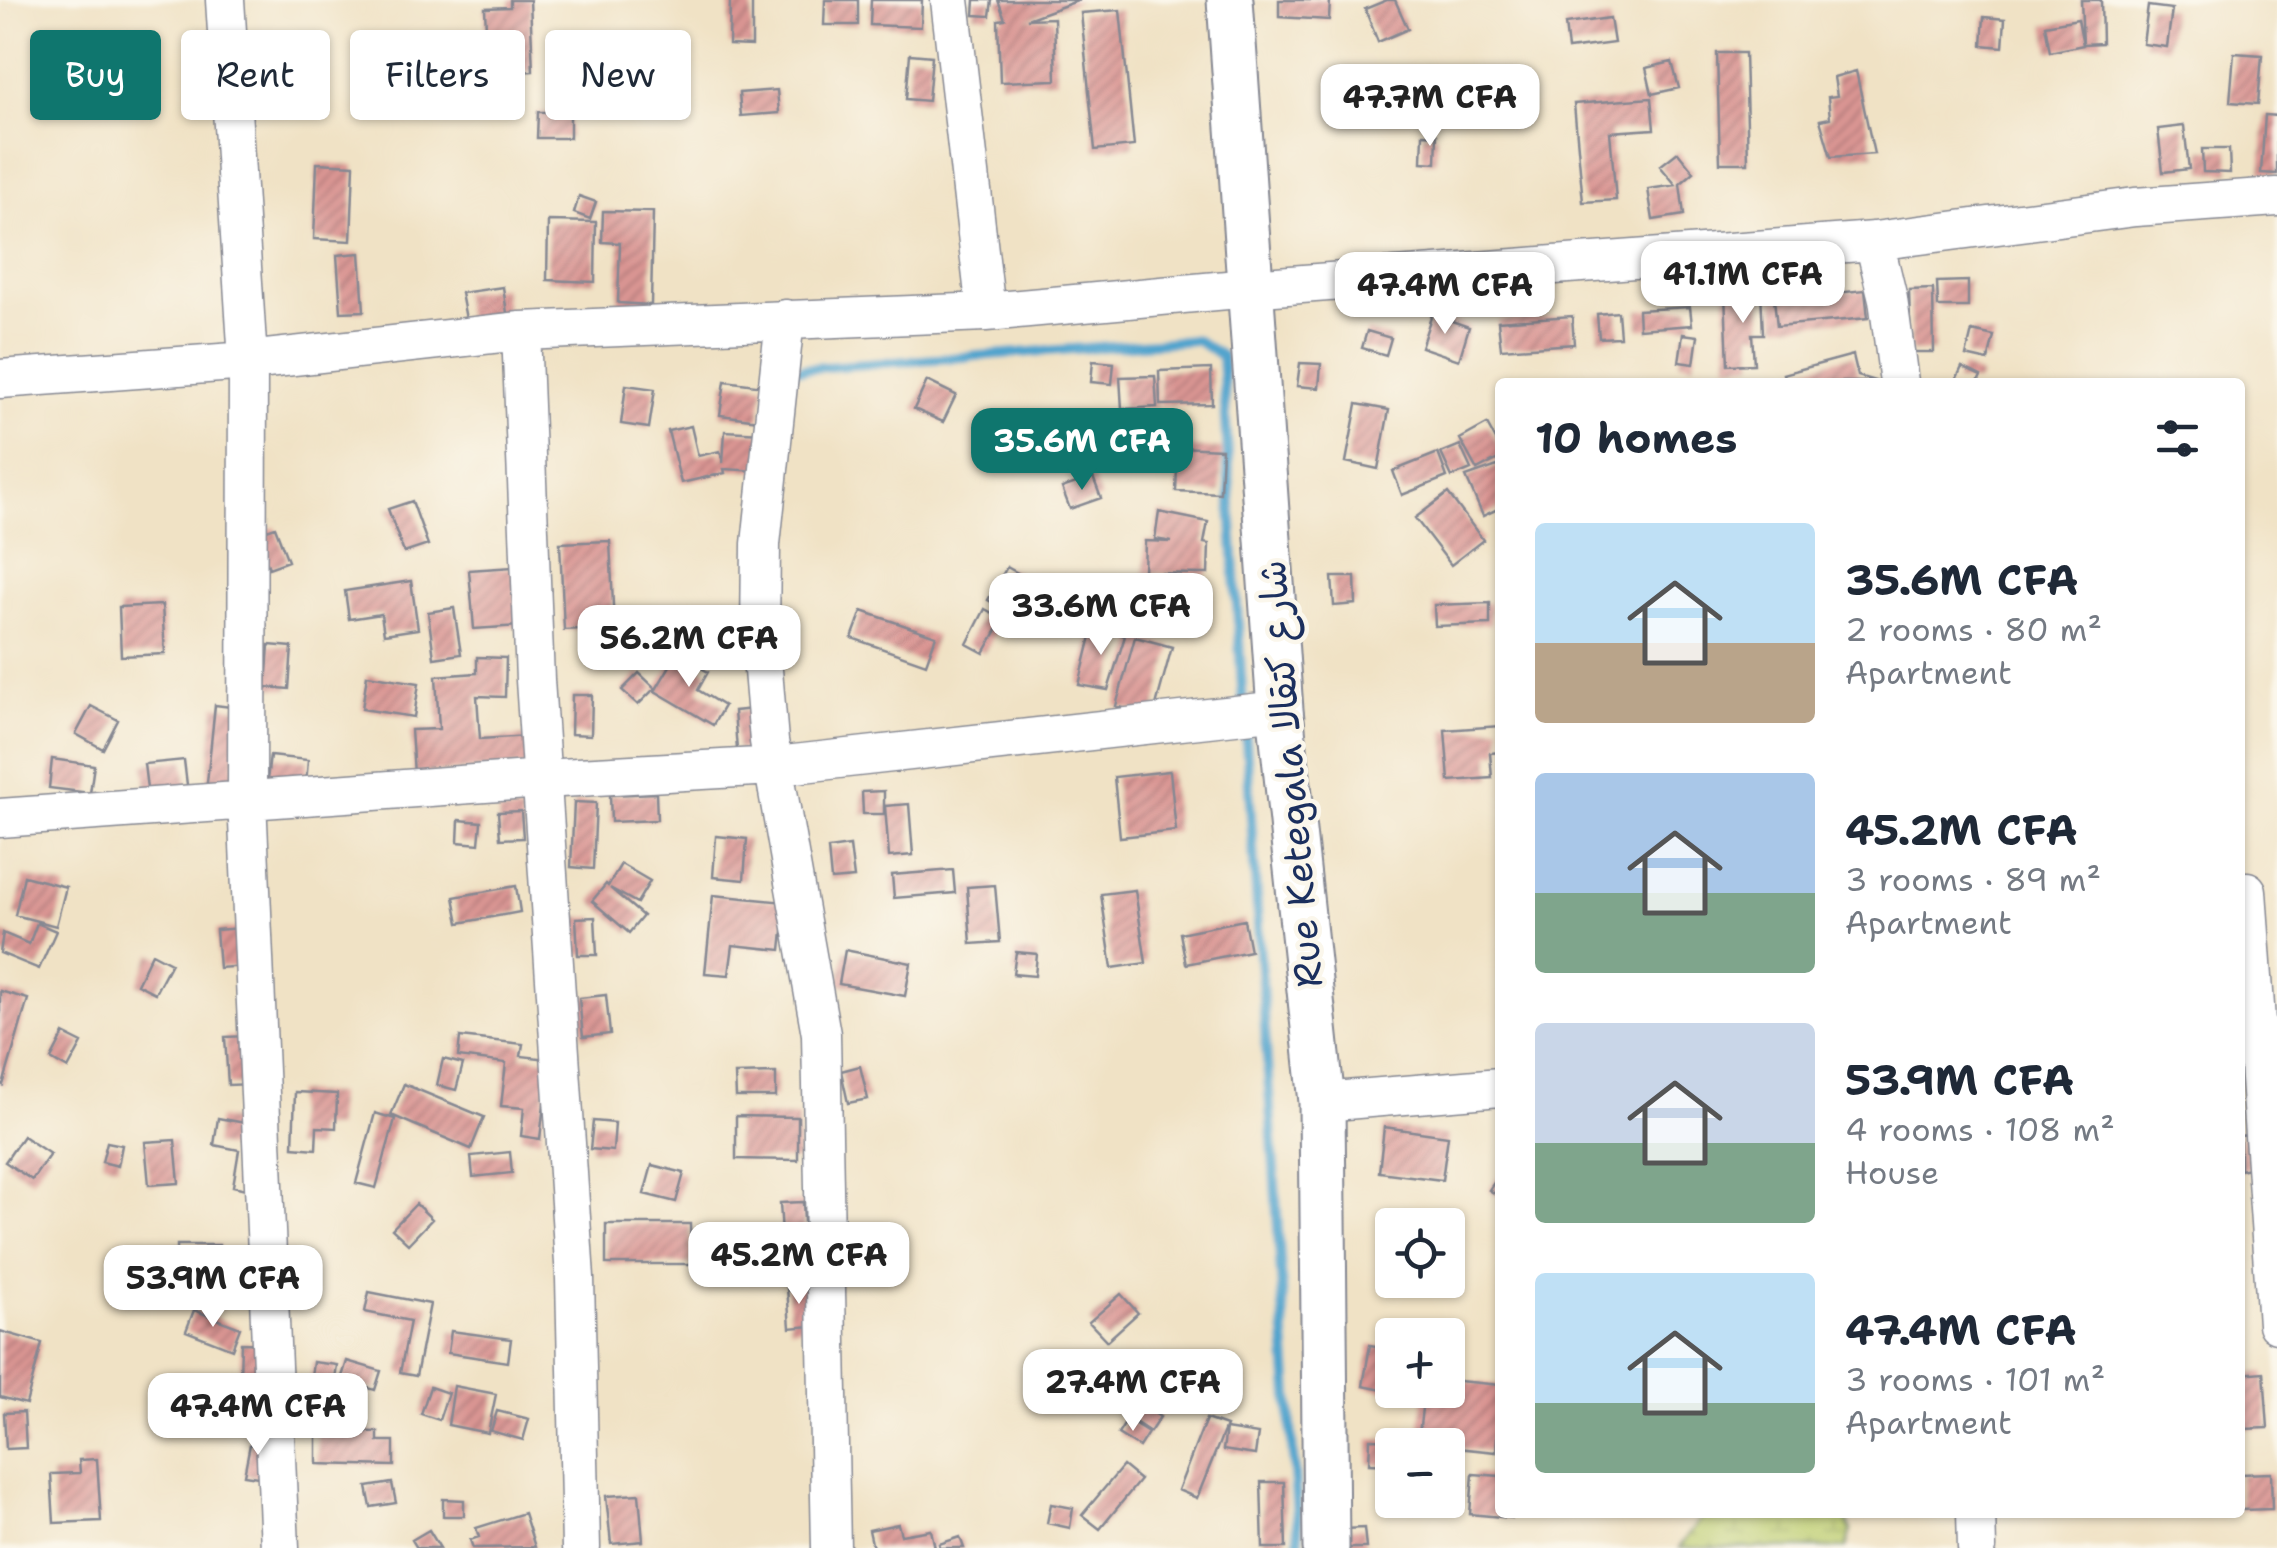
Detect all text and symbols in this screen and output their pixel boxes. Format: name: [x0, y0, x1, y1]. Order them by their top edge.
chip: Buy: [30, 30, 161, 120]
chip: Rent: [181, 30, 330, 120]
chip: Filters: [350, 30, 525, 120]
chip: New: [545, 30, 691, 120]
pin: 47.7M CFA: [1316, 64, 1544, 149]
text: 47.7M CFA: [1343, 75, 1517, 118]
pin: 41.1M CFA: [1629, 241, 1857, 326]
pin: 47.4M CFA: [1331, 252, 1559, 337]
text: 41.1M CFA: [1663, 252, 1823, 295]
text: 47.4M CFA: [1357, 263, 1533, 306]
pin: 35.6M CFA: [968, 408, 1196, 493]
text: 10 homes: [1535, 410, 1737, 466]
icon: filters: [2150, 411, 2205, 466]
text: 35.6M CFA: [993, 419, 1171, 462]
text: 35.6M CFA: [1845, 552, 2079, 608]
street label: Rue Ketegala شارع كتقالا: [1246, 558, 1336, 990]
icon: home: [1615, 563, 1735, 683]
pin: 33.6M CFA: [987, 573, 1215, 658]
text: 33.6M CFA: [1011, 584, 1191, 627]
pin: 56.2M CFA: [575, 605, 803, 690]
text: 2 rooms · 80 m²: [1845, 608, 2102, 651]
text: 56.2M CFA: [600, 616, 778, 659]
text: Apartment: [1845, 651, 2012, 694]
text: 45.2M CFA: [1845, 802, 2078, 858]
icon: home: [1615, 813, 1735, 933]
text: 3 rooms · 89 m²: [1845, 858, 2101, 901]
text: Apartment: [1845, 901, 2012, 944]
text: 53.9M CFA: [1845, 1052, 2074, 1108]
icon: home: [1615, 1063, 1735, 1183]
text: 4 rooms · 108 m²: [1845, 1108, 2115, 1151]
text: House: [1845, 1151, 1939, 1194]
map controls: [1375, 1208, 1465, 1518]
button: locate: [1375, 1208, 1465, 1298]
pin: 45.2M CFA: [685, 1222, 913, 1307]
text: 45.2M CFA: [710, 1233, 888, 1276]
pin: 53.9M CFA: [99, 1245, 327, 1330]
text: 53.9M CFA: [126, 1256, 300, 1299]
text: 47.4M CFA: [1845, 1302, 2077, 1358]
icon: home: [1615, 1313, 1735, 1433]
button: +: [1375, 1318, 1465, 1408]
pin: 27.4M CFA: [1019, 1349, 1247, 1434]
text: 3 rooms · 101 m²: [1845, 1358, 2105, 1401]
text: 27.4M CFA: [1045, 1360, 1221, 1403]
pin: 47.4M CFA: [144, 1373, 372, 1458]
text: 47.4M CFA: [170, 1384, 346, 1427]
text: Apartment: [1845, 1401, 2012, 1444]
button: −: [1375, 1428, 1465, 1518]

